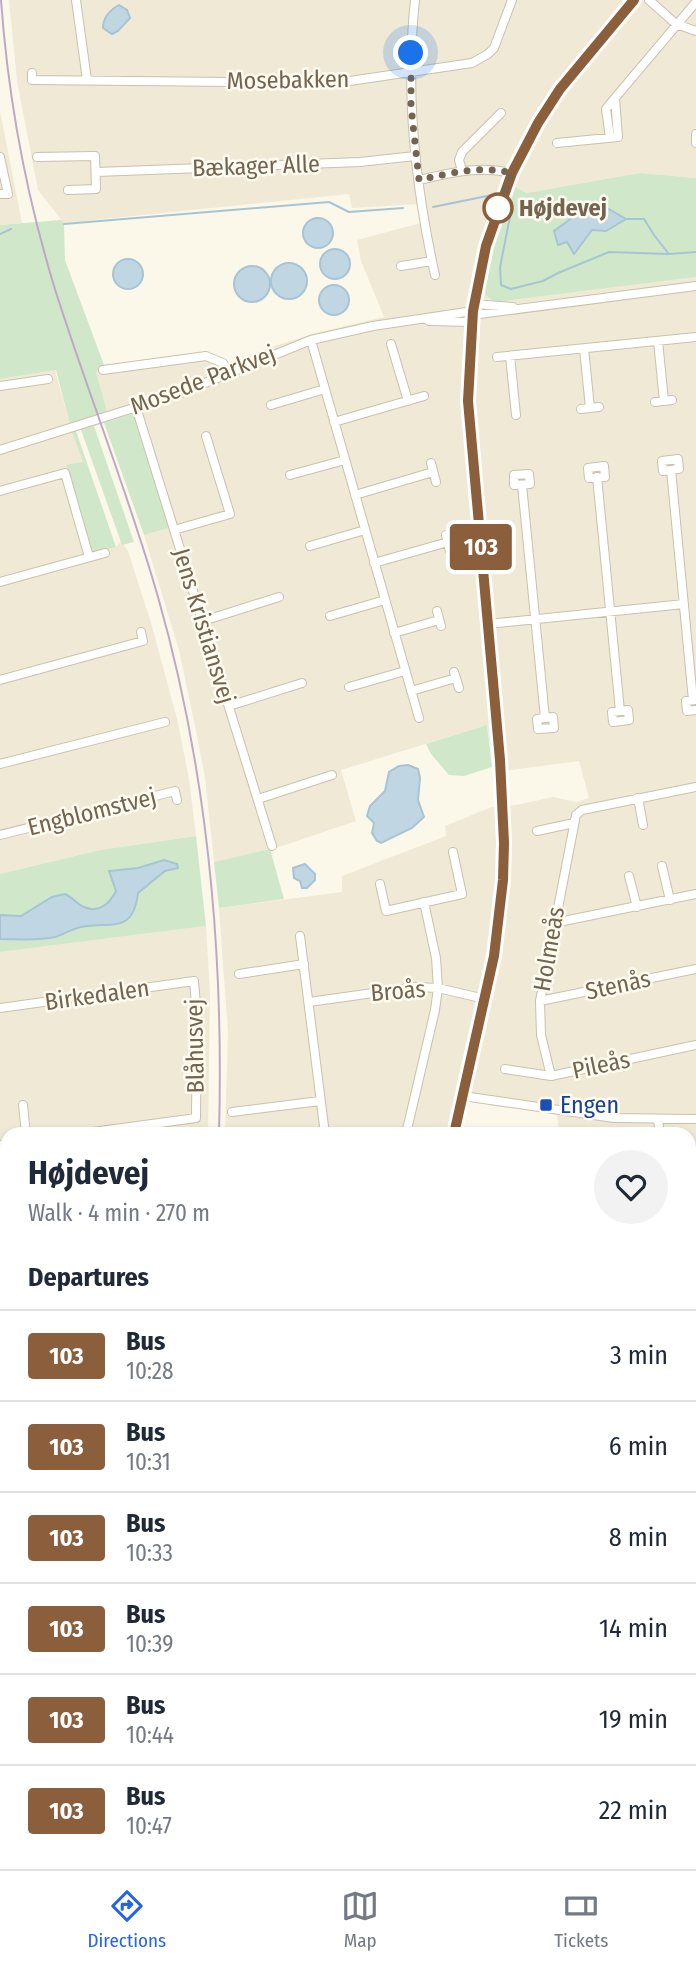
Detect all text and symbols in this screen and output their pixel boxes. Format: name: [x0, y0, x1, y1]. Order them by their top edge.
your location: [393, 35, 428, 70]
street label: Mosebakken: [226, 65, 350, 95]
street label: Bækager Alle: [192, 150, 320, 182]
marker: Højdevej: [483, 193, 513, 223]
place label: Højdevej: [519, 194, 607, 222]
street label: Mosede Parkvej: [126, 339, 280, 421]
line badge: 103: [441, 524, 521, 570]
text: 103: [464, 533, 498, 561]
street label: Jens Kristiansvej: [167, 545, 241, 707]
street label: Engblomstvej: [25, 783, 159, 841]
street label: Holmeås: [528, 904, 570, 994]
street label: Stenås: [583, 964, 653, 1006]
street label: Birkedalen: [43, 974, 151, 1016]
street label: Broås: [369, 975, 427, 1007]
street label: Blåhusvej: [180, 998, 210, 1094]
street label: Pileås: [570, 1045, 632, 1085]
place label: Engen: [560, 1091, 619, 1119]
marker: Engen: [538, 1097, 554, 1113]
button: heart: [594, 1150, 668, 1224]
text: Højdevej: [28, 1153, 149, 1193]
text: Walk · 4 min · 270 m: [28, 1199, 210, 1227]
text: Departures: [28, 1262, 149, 1293]
text: Bus: [126, 1326, 165, 1357]
text: 3 min: [610, 1340, 668, 1371]
text: 103: [49, 1342, 84, 1370]
text: 10:28: [126, 1357, 173, 1385]
text: Bus: [126, 1417, 165, 1448]
text: 6 min: [609, 1431, 668, 1462]
text: 103: [49, 1433, 84, 1461]
text: 10:31: [126, 1448, 171, 1476]
text: Bus: [126, 1508, 165, 1539]
text: 8 min: [609, 1522, 668, 1553]
text: 103: [49, 1524, 84, 1552]
text: 10:33: [126, 1539, 173, 1567]
text: Bus: [126, 1599, 165, 1630]
text: 14 min: [599, 1613, 668, 1644]
text: 103: [49, 1615, 84, 1643]
text: 10:39: [126, 1630, 173, 1658]
text: Bus: [126, 1690, 165, 1721]
text: 19 min: [599, 1704, 668, 1735]
text: 103: [49, 1706, 84, 1734]
text: 10:44: [126, 1721, 174, 1749]
text: Bus: [126, 1781, 165, 1812]
text: 22 min: [599, 1795, 668, 1826]
text: 103: [49, 1797, 84, 1825]
text: 10:47: [126, 1812, 172, 1840]
tab: Directions: [88, 1887, 166, 1952]
tab: Map: [341, 1887, 379, 1952]
tab: Tickets: [554, 1887, 608, 1952]

